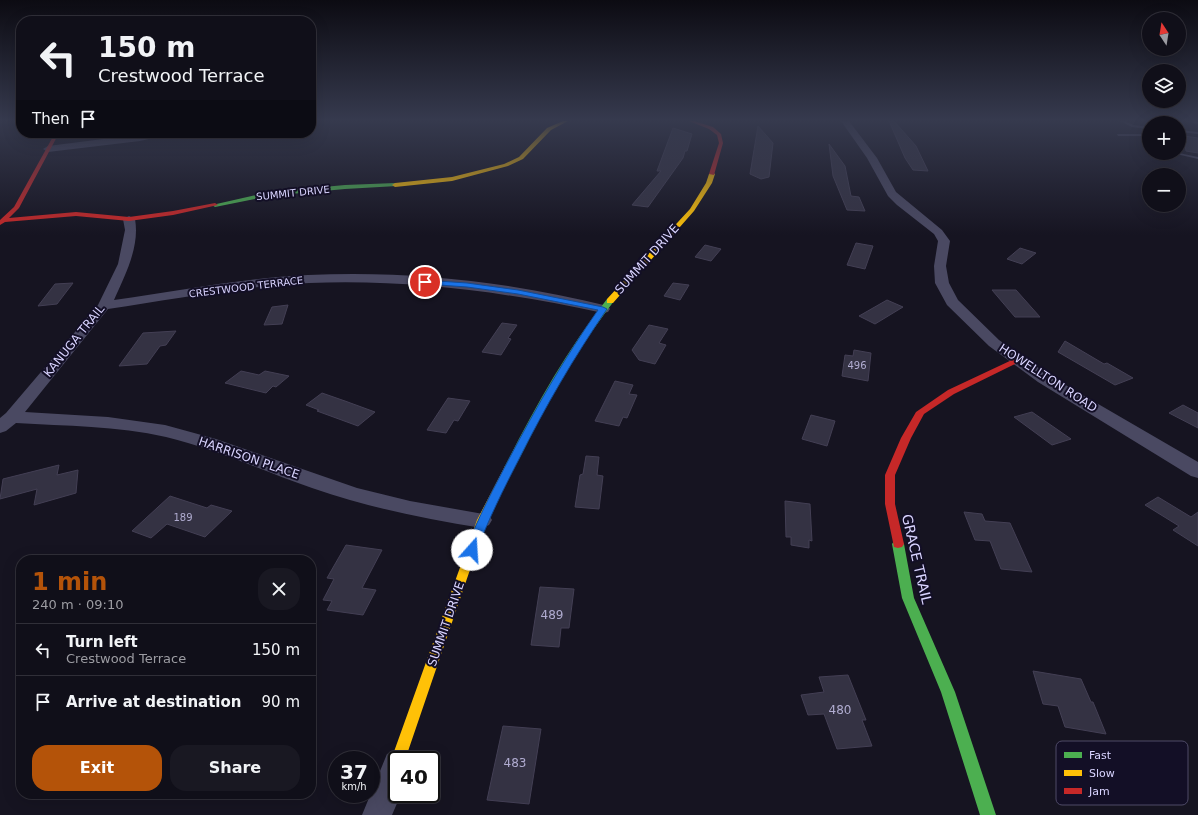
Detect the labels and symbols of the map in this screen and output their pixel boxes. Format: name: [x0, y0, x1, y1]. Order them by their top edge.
north arrow: [1142, 12, 1186, 56]
street label: SUMMIT DRIVE: [256, 184, 330, 202]
street label: SUMMIT DRIVE: [612, 221, 682, 297]
pin: [408, 265, 442, 299]
street label: CRESTWOOD TERRACE: [188, 275, 304, 299]
street label: KANUGA TRAIL: [41, 302, 108, 380]
street label: HOWELLTON ROAD: [996, 341, 1100, 415]
house number: 496: [847, 360, 867, 371]
street label: HARRISON PLACE: [197, 434, 301, 482]
house number: 189: [173, 512, 193, 523]
street label: GRACE TRAIL: [899, 513, 935, 606]
position arrow: [451, 529, 493, 571]
street label: SUMMIT DRIVE: [425, 580, 467, 668]
house number: 489: [541, 608, 563, 622]
house number: 480: [829, 703, 851, 717]
legend: [1056, 741, 1188, 805]
text: Fast: [1089, 749, 1112, 762]
speed limit sign: 40: [388, 751, 440, 803]
house number: 483: [504, 756, 526, 770]
text: Slow: [1089, 767, 1115, 780]
text: Jam: [1088, 785, 1110, 798]

